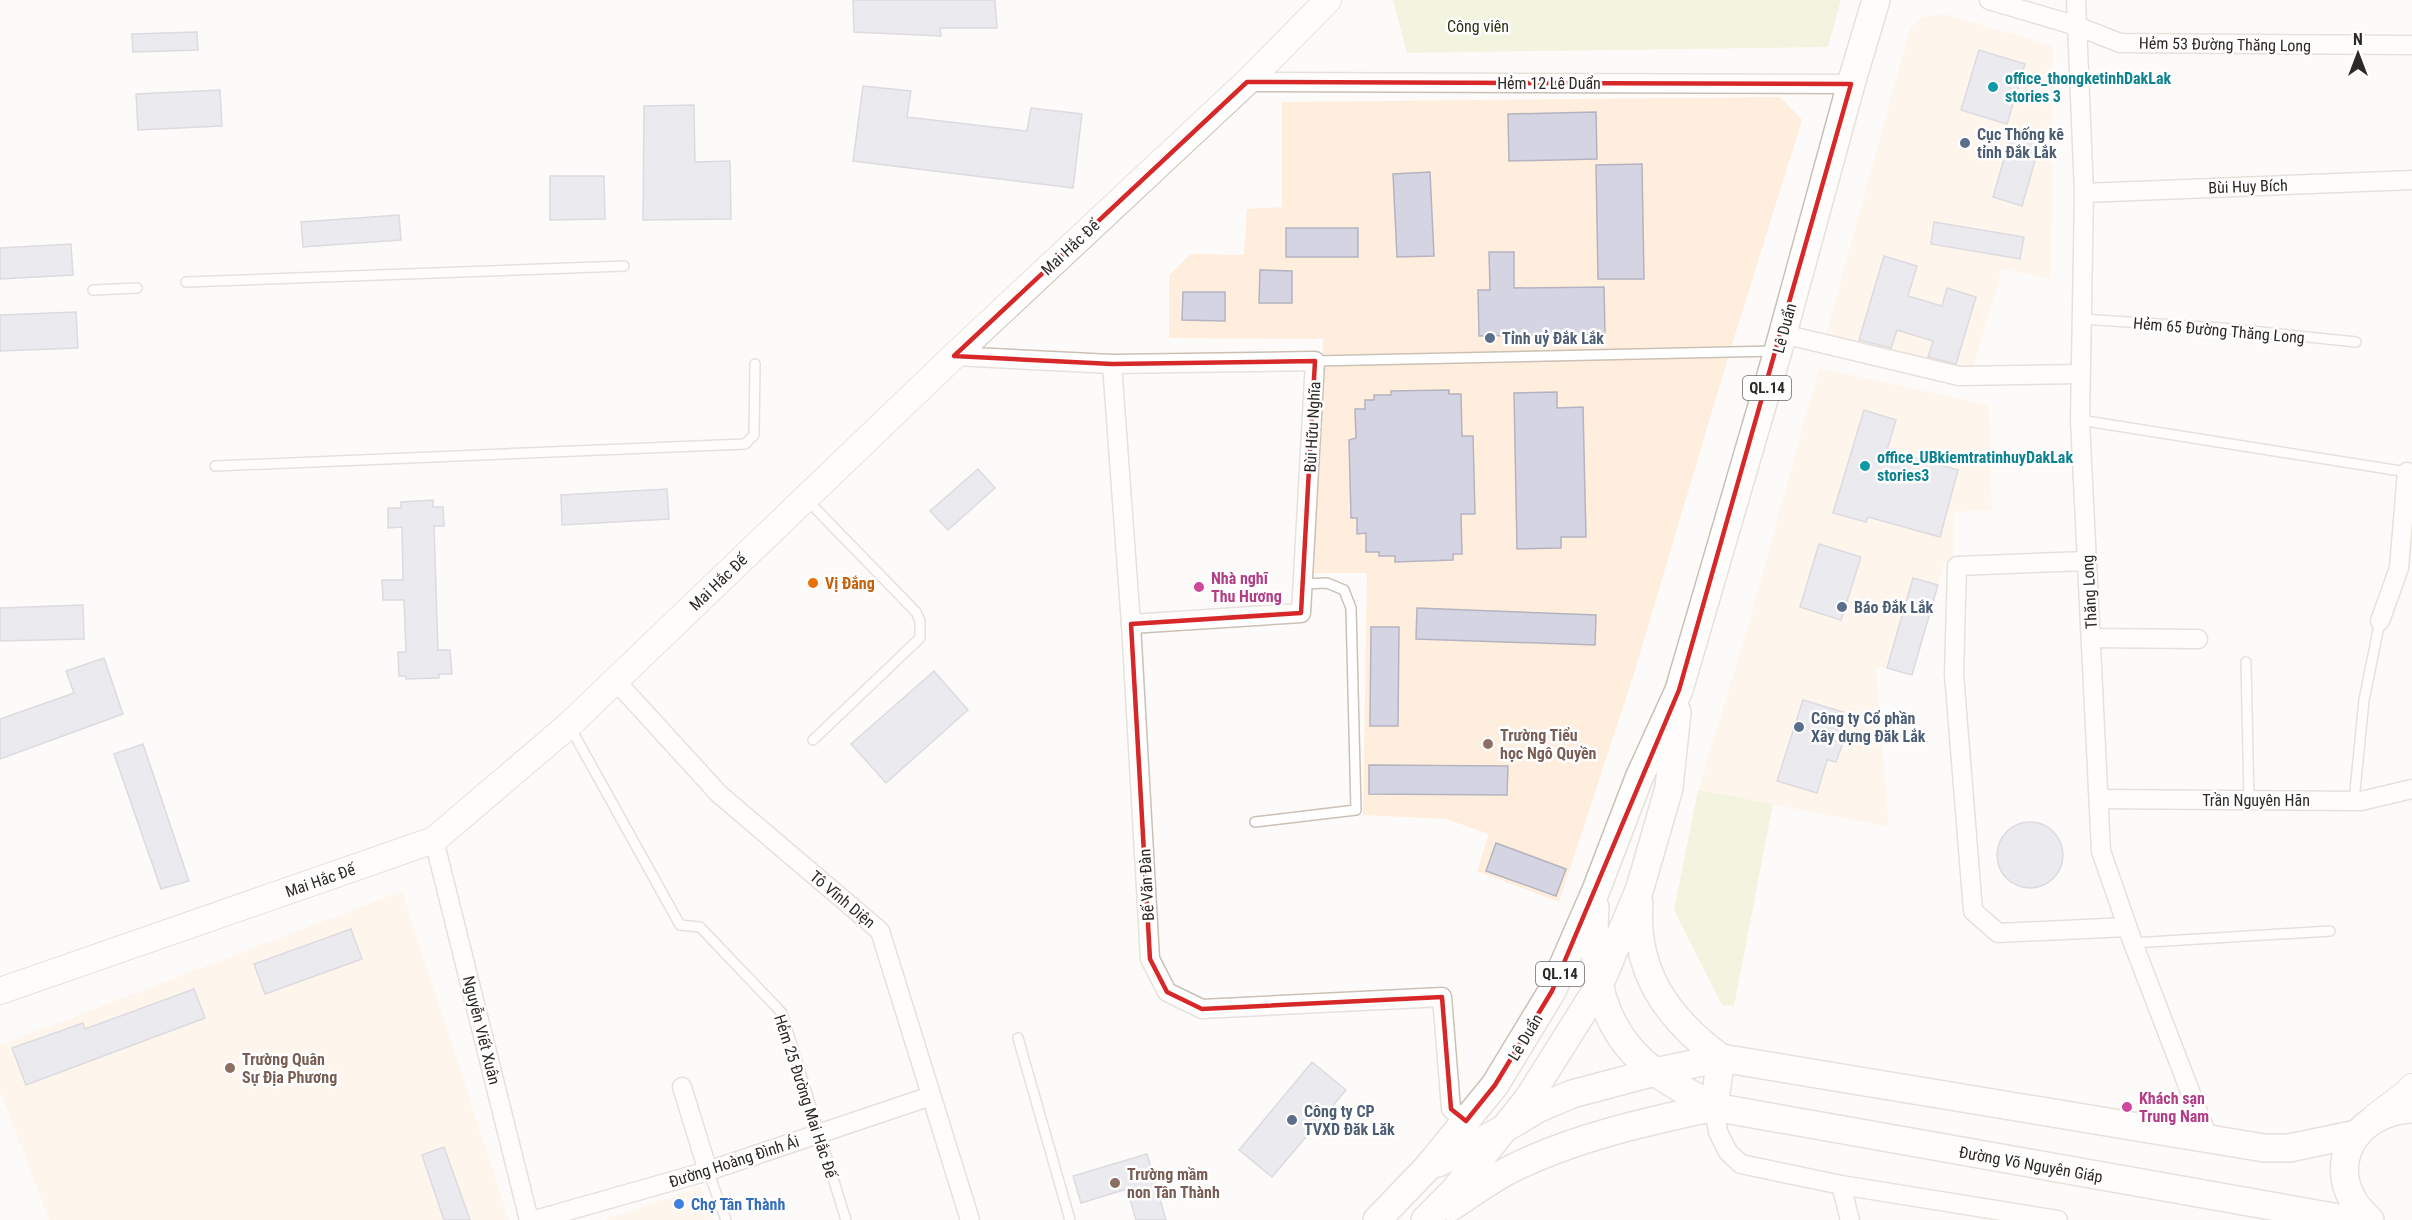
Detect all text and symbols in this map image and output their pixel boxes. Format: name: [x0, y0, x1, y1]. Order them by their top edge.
park label: Công viên: [1447, 17, 1509, 36]
north arrow: [2328, 24, 2388, 84]
text: N: [2353, 30, 2363, 49]
street label: Hẻm 53 Đường Thăng Long: [2139, 33, 2311, 56]
place label: office_thongketinhDakLak stories 3: [2005, 69, 2171, 106]
street label: Hẻm 12 Lê Duẩn: [1497, 74, 1601, 93]
marker: office_thongketinhDakLak stories 3: [1986, 80, 2000, 94]
place label: Cục Thống kê tỉnh Đắk Lắk: [1977, 125, 2064, 162]
marker: Cục Thống kê tỉnh Đắk Lắk: [1958, 136, 1972, 150]
street label: Bùi Huy Bích: [2208, 176, 2288, 197]
street label: Mai Hắc Đế: [1037, 215, 1104, 279]
street label: Lê Duẩn: [1769, 301, 1800, 355]
street label: Hẻm 65 Đường Thăng Long: [2132, 314, 2306, 347]
place label: Tỉnh uỷ Đắk Lắk: [1502, 329, 1604, 348]
marker: Tỉnh uỷ Đắk Lắk: [1483, 331, 1497, 345]
road number: QL.14: [1743, 376, 1791, 400]
street label: Bùi Hữu Nghĩa: [1301, 381, 1324, 473]
place label: office_UBkiemtratinhuyDakLak stories3: [1877, 448, 2073, 485]
marker: office_UBkiemtratinhuyDakLak stories3: [1858, 459, 1872, 473]
street label: Mai Hắc Đế: [686, 549, 752, 614]
street label: Thăng Long: [2078, 554, 2101, 630]
place label: Nhà nghĩ Thu Hương: [1211, 569, 1282, 606]
place label: Vị Đắng: [825, 574, 875, 593]
marker: Vị Đắng: [806, 576, 820, 590]
marker: Nhà nghĩ Thu Hương: [1192, 580, 1206, 594]
place label: Báo Đắk Lắk: [1854, 598, 1934, 617]
marker: Báo Đắk Lắk: [1835, 600, 1849, 614]
place label: Công ty Cổ phần Xây dựng Đăk Lắk: [1811, 709, 1926, 746]
marker: Công ty Cổ phần Xây dựng Đăk Lắk: [1792, 720, 1806, 734]
place label: Trường Tiểu học Ngô Quyền: [1500, 726, 1597, 763]
marker: Trường Tiểu học Ngô Quyền: [1481, 737, 1495, 751]
street label: Trần Nguyên Hãn: [2202, 791, 2310, 810]
street label: Bế Văn Đàn: [1135, 848, 1158, 922]
street label: Mai Hắc Đế: [283, 859, 359, 901]
street label: Tô Vĩnh Diện: [806, 867, 879, 932]
road number: QL.14: [1536, 962, 1584, 986]
street label: Nguyễn Viết Xuân: [459, 974, 504, 1086]
street label: Lê Duẩn: [1504, 1010, 1547, 1064]
street label: Hẻm 25 Đường Mai Hắc Đế: [770, 1012, 841, 1182]
place label: Trường Quân Sự Địa Phương: [242, 1050, 337, 1087]
marker: Trường Quân Sự Địa Phương: [223, 1061, 237, 1075]
place label: Khách sạn Trung Nam: [2139, 1089, 2209, 1126]
marker: Khách sạn Trung Nam: [2120, 1100, 2134, 1114]
place label: Công ty CP TVXD Đăk Lăk: [1304, 1102, 1395, 1139]
marker: Công ty CP TVXD Đăk Lăk: [1285, 1113, 1299, 1127]
street label: Đường Hoàng Đình Ái: [667, 1131, 802, 1191]
street label: Đường Võ Nguyên Giáp: [1958, 1142, 2104, 1187]
place label: Trường mầm non Tân Thành: [1127, 1165, 1220, 1202]
marker: Trường mầm non Tân Thành: [1108, 1176, 1122, 1190]
place label: Chợ Tân Thành: [691, 1195, 785, 1214]
marker: Chợ Tân Thành: [672, 1197, 686, 1211]

